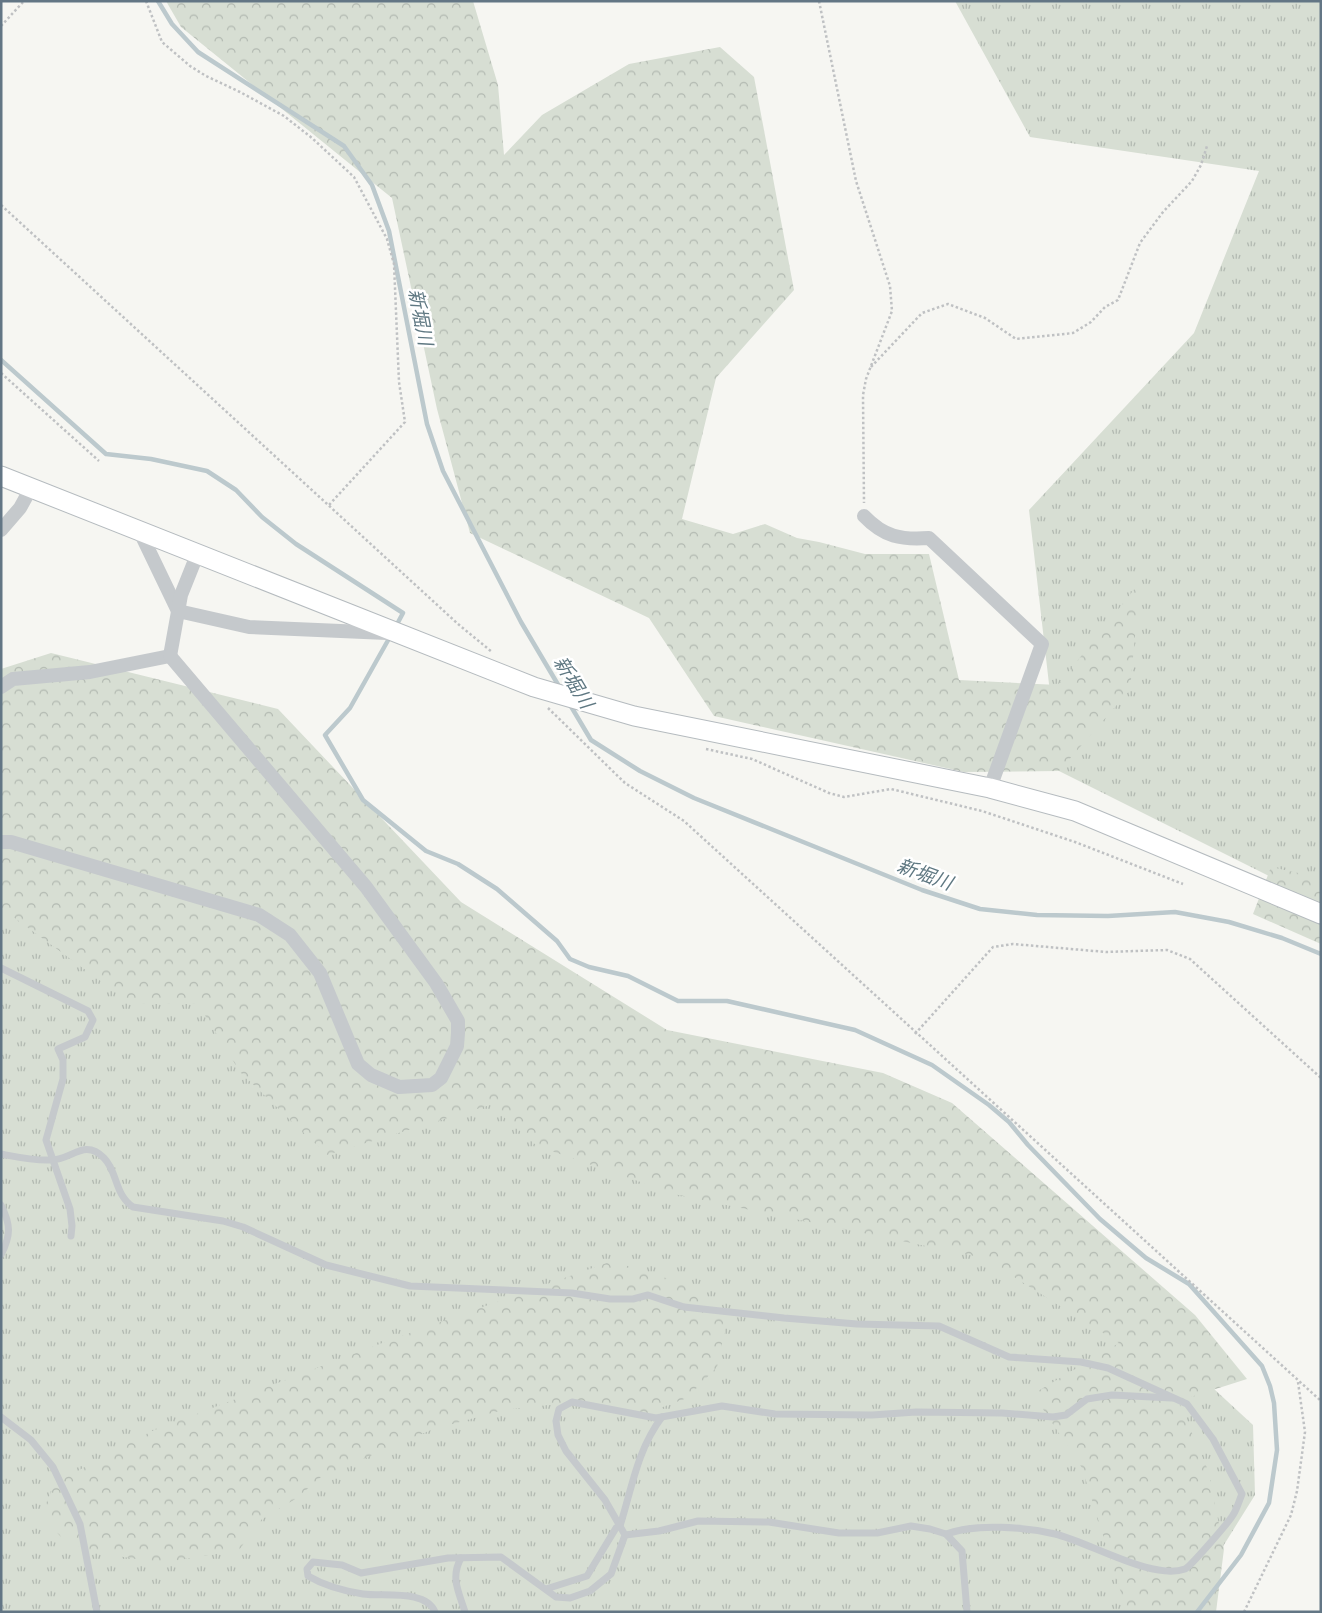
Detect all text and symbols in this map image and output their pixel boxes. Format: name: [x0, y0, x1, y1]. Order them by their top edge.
water label: 新堀川: [403, 287, 439, 349]
water label: 新堀川: [548, 651, 600, 715]
water label: 新堀川: [894, 853, 958, 897]

